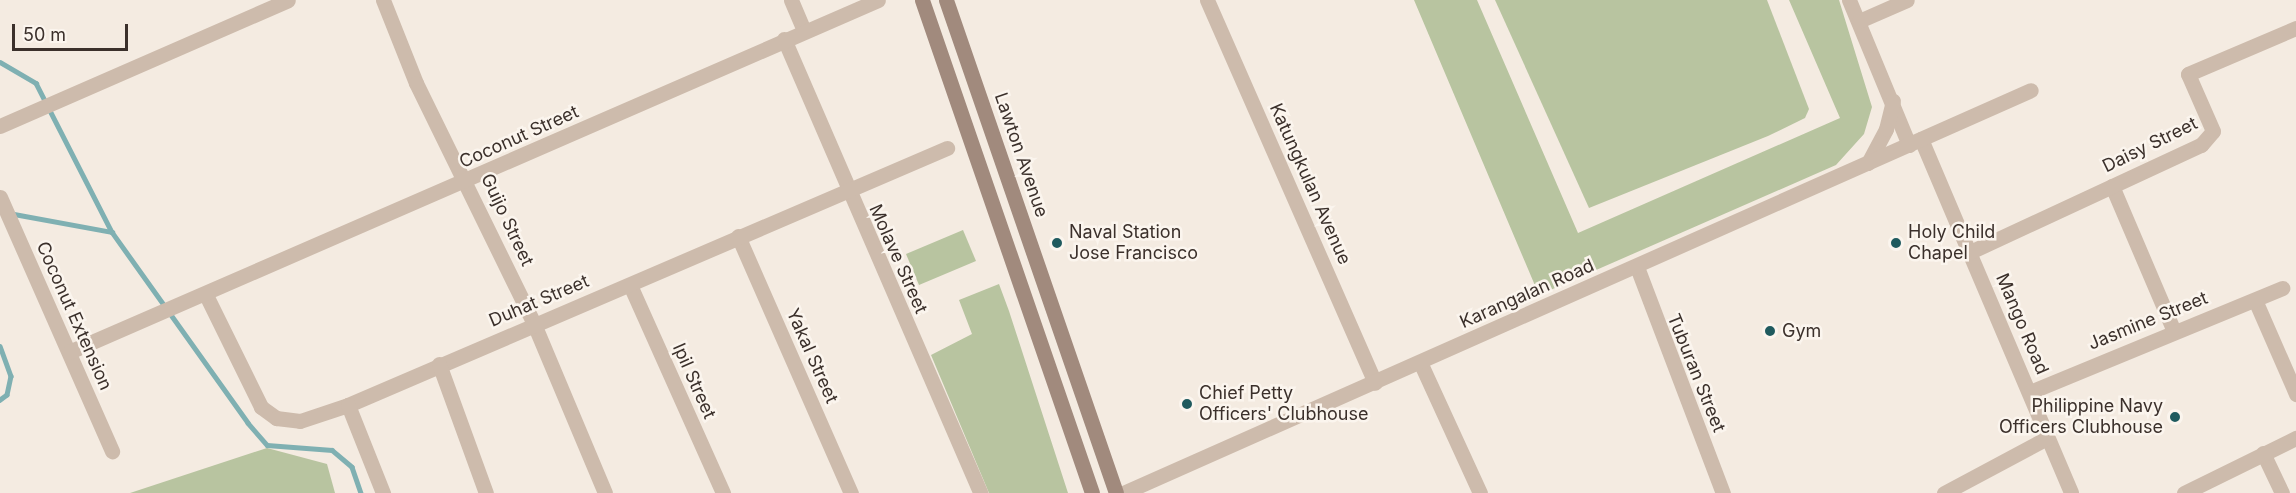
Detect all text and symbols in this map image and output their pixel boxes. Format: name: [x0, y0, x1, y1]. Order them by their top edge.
scale bar: [15, 12, 130, 50]
text: 50 m: [23, 24, 66, 45]
street label: Lawton Avenue: [990, 90, 1052, 220]
street label: Katungkulan Avenue: [1265, 100, 1355, 268]
street label: Coconut Street: [456, 101, 582, 173]
street label: Daisy Street: [2099, 113, 2201, 177]
street label: Guijo Street: [476, 170, 538, 270]
street label: Molave Street: [864, 201, 932, 317]
place label: Naval Station Jose Francisco: [1069, 222, 1198, 264]
place label: Holy Child Chapel: [1908, 222, 1995, 264]
marker: Naval Station Jose Francisco: [1050, 236, 1064, 250]
marker: Holy Child Chapel: [1889, 236, 1903, 250]
street label: Coconut Extension: [32, 238, 116, 394]
street label: Karangalan Road: [1457, 255, 1597, 333]
street label: Duhat Street: [486, 270, 592, 332]
street label: Mango Road: [1991, 270, 2053, 378]
street label: Jasmine Street: [2085, 287, 2211, 355]
street label: Yakal Street: [782, 305, 842, 407]
street label: Tuburan Street: [1662, 311, 1730, 435]
place label: Gym: [1782, 320, 1821, 342]
marker: Gym: [1763, 324, 1777, 338]
street label: Ipil Street: [668, 340, 720, 422]
place label: Chief Petty Officers' Clubhouse: [1199, 383, 1369, 426]
place label: Philippine Navy Officers Clubhouse: [1999, 396, 2163, 438]
marker: Chief Petty Officers' Clubhouse: [1180, 397, 1194, 411]
marker: Philippine Navy Officers Clubhouse: [2168, 410, 2182, 424]

